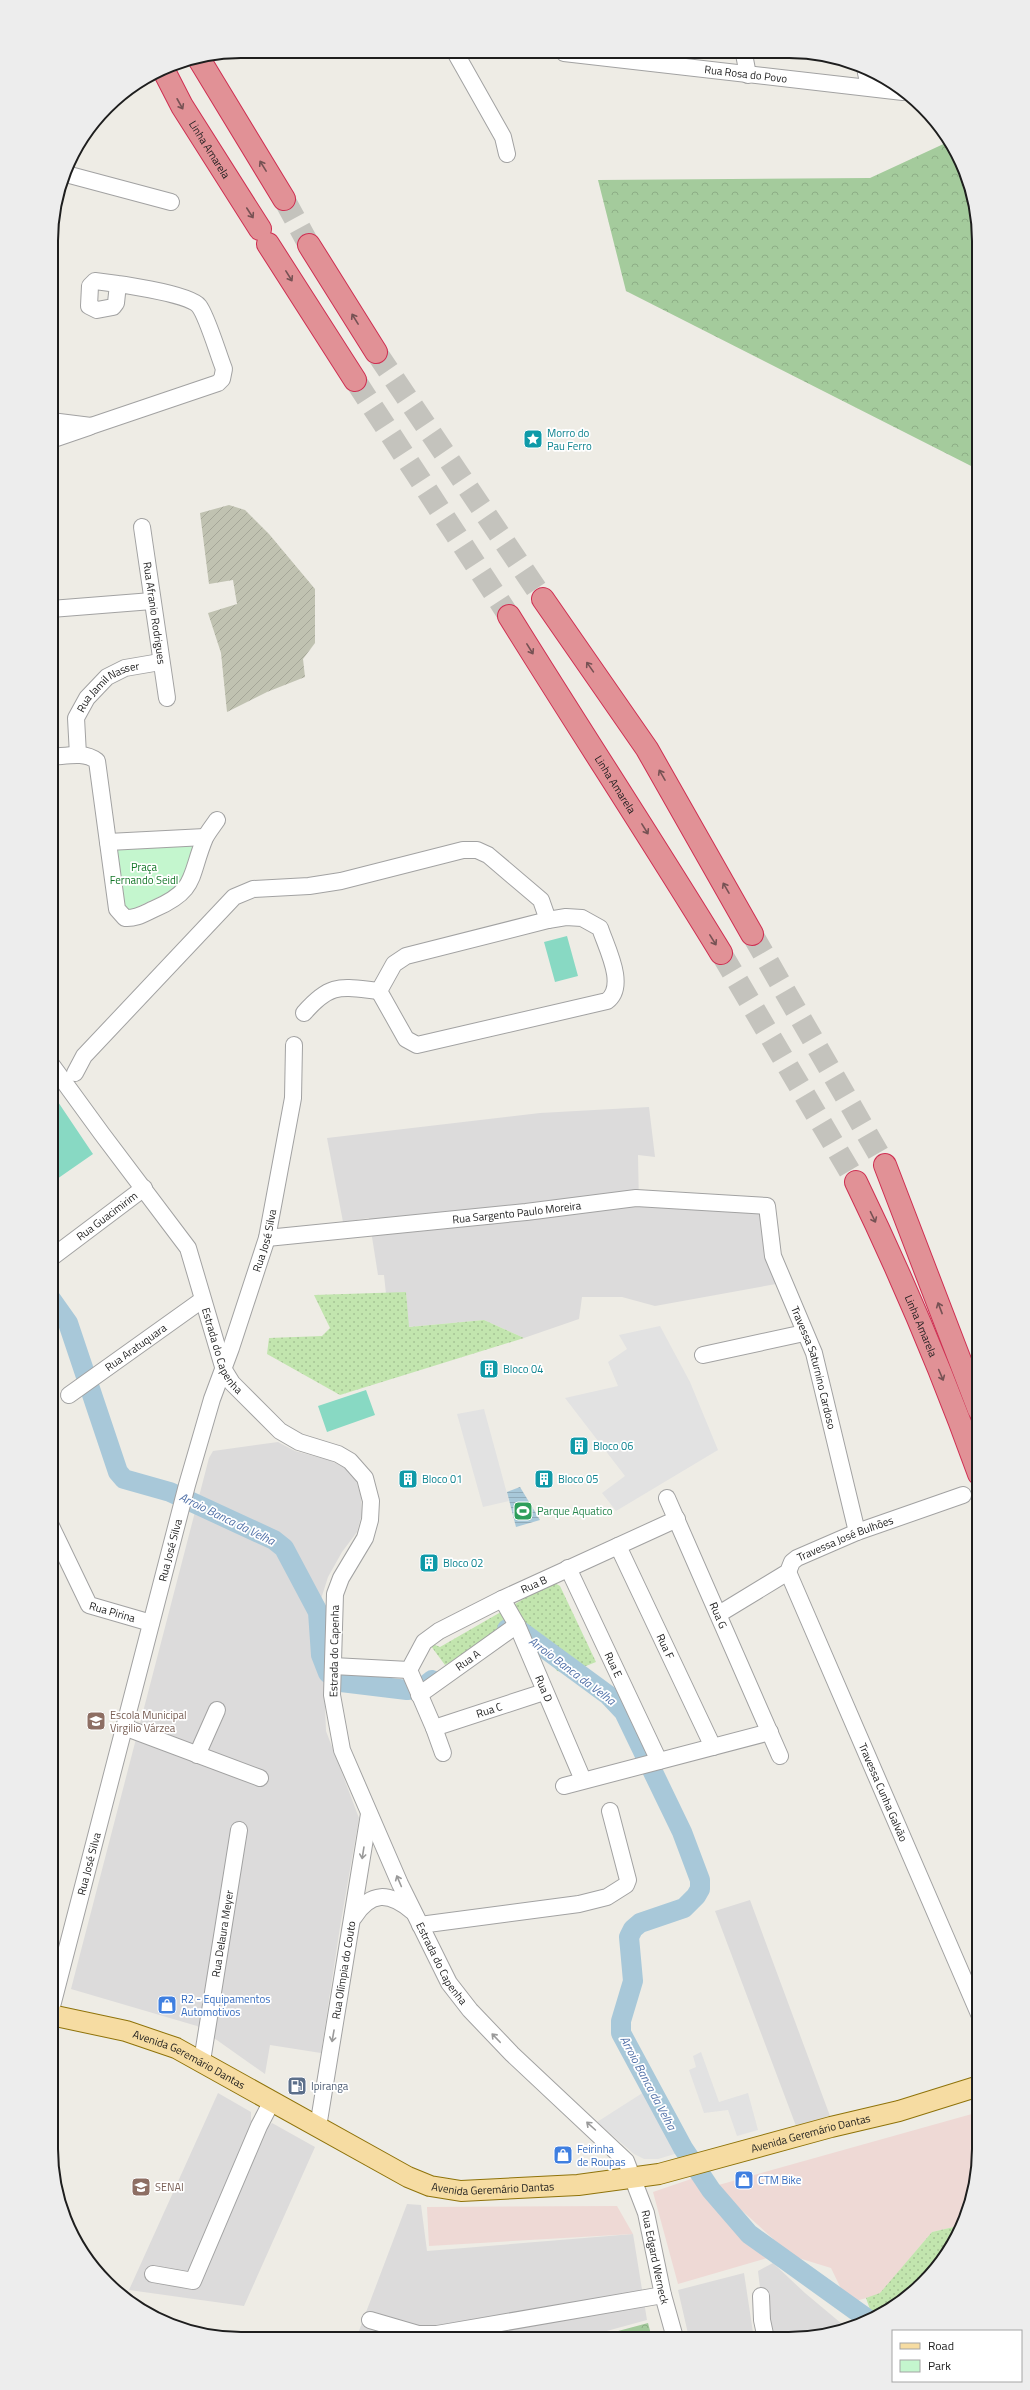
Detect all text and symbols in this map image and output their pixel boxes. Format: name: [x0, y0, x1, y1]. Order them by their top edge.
street label: Rua Rosa do Povo: [703, 61, 788, 87]
one-way arrow: [177, 98, 185, 110]
street label: Linha Amarela: [185, 117, 234, 182]
one-way arrow: [259, 160, 267, 172]
one-way arrow: [246, 208, 254, 219]
one-way arrow: [285, 271, 294, 282]
one-way arrow: [351, 314, 359, 325]
place label: Morro do Pau Ferro: [547, 425, 592, 454]
place icon: Morro do Pau Ferro: [522, 428, 544, 450]
street label: Rua Afranio Rodrigues: [139, 561, 170, 665]
one-way arrow: [526, 643, 534, 655]
street label: Rua Jamil Nasser: [73, 658, 141, 715]
one-way arrow: [586, 661, 594, 672]
street label: Linha Amarela: [591, 752, 640, 817]
one-way arrow: [657, 769, 665, 781]
one-way arrow: [641, 823, 649, 834]
park label: Praça Fernando Seidl: [110, 859, 178, 888]
one-way arrow: [722, 882, 730, 894]
one-way arrow: [710, 934, 718, 946]
street label: Rua Guacimirim: [73, 1188, 141, 1244]
street label: Rua Sargento Paulo Moreira: [451, 1197, 583, 1227]
street label: Rua José Silva: [248, 1207, 280, 1274]
one-way arrow: [870, 1211, 877, 1223]
street label: Linha Amarela: [901, 1292, 941, 1360]
one-way arrow: [936, 1302, 944, 1314]
street label: Travessa Saturnino Cardoso: [787, 1304, 840, 1431]
street label: Estrada do Capenha: [198, 1306, 247, 1398]
street label: Rua Aratuquara: [102, 1319, 170, 1375]
building icon: Bloco 04: [478, 1358, 500, 1380]
place label: Bloco 04: [503, 1361, 543, 1377]
one-way arrow: [938, 1369, 946, 1381]
building icon: Bloco 06: [568, 1435, 590, 1457]
place label: Bloco 06: [593, 1438, 633, 1454]
building icon: Bloco 01: [397, 1468, 419, 1490]
building icon: Bloco 05: [533, 1468, 555, 1490]
place label: Bloco 01: [422, 1471, 462, 1487]
place label: Bloco 05: [558, 1471, 598, 1487]
water label: Arroio Banca da Velha: [176, 1487, 279, 1550]
sports icon: Parque Aquatico: [512, 1500, 534, 1522]
place label: Parque Aquatico: [537, 1503, 613, 1519]
street label: Travessa José Bulhões: [794, 1512, 896, 1565]
street label: Rua José Silva: [154, 1517, 186, 1583]
building icon: Bloco 02: [418, 1552, 440, 1574]
place label: Bloco 02: [443, 1555, 483, 1571]
street label: Rua B: [518, 1571, 550, 1597]
street label: Rua Pirina: [87, 1598, 138, 1626]
street label: Rua G: [706, 1600, 731, 1631]
street label: Estrada do Capenha: [325, 1604, 343, 1697]
street label: Rua F: [653, 1631, 678, 1662]
water label: Arroio Banca da Velha: [525, 1632, 620, 1710]
street label: Rua A: [452, 1645, 484, 1675]
street label: Rua E: [601, 1649, 627, 1680]
street label: Rua D: [531, 1673, 557, 1704]
street label: Rua C: [474, 1698, 504, 1722]
place label: Escola Municipal Virgilio Várzea: [110, 1707, 187, 1736]
school or university icon: Escola Municipal Virgilio Várzea: [85, 1710, 107, 1732]
street label: Travessa Cunha Galvão: [855, 1741, 912, 1844]
street label: Rua José Silva: [73, 1830, 105, 1897]
one-way arrow: [359, 1846, 367, 1859]
one-way arrow: [395, 1876, 402, 1888]
street label: Rua Delaura Meyer: [208, 1889, 237, 1978]
street label: Estrada do Capenha: [412, 1919, 471, 2008]
street label: Rua Olímpia do Couto: [328, 1920, 359, 2020]
place label: R2 - Equipamentos Automotivos: [181, 1991, 270, 2020]
shop icon: R2 - Equipamentos Automotivos: [156, 1994, 178, 2016]
street label: Avenida Geremário Dantas: [131, 2026, 248, 2093]
one-way arrow: [329, 2029, 337, 2042]
water label: Arroio Banca da Velha: [616, 2032, 682, 2134]
one-way arrow: [491, 2033, 501, 2043]
fuel station icon: Ipiranga: [286, 2075, 308, 2097]
place label: Ipiranga: [311, 2078, 349, 2094]
street label: Avenida Geremário Dantas: [749, 2110, 872, 2157]
one-way arrow: [586, 2122, 596, 2131]
place label: Feirinha de Roupas: [577, 2141, 626, 2170]
shop icon: Feirinha de Roupas: [552, 2144, 574, 2166]
shop icon: CTM Bike: [733, 2169, 755, 2191]
place label: CTM Bike: [758, 2172, 802, 2188]
school or university icon: SENAI: [130, 2176, 152, 2198]
street label: Avenida Geremário Dantas: [430, 2178, 555, 2199]
place label: SENAI: [155, 2179, 184, 2195]
street label: Rua Edgard Werneck: [638, 2209, 673, 2307]
legend: [892, 2330, 1022, 2382]
text: Road: [928, 2336, 954, 2355]
text: Park: [928, 2356, 951, 2375]

